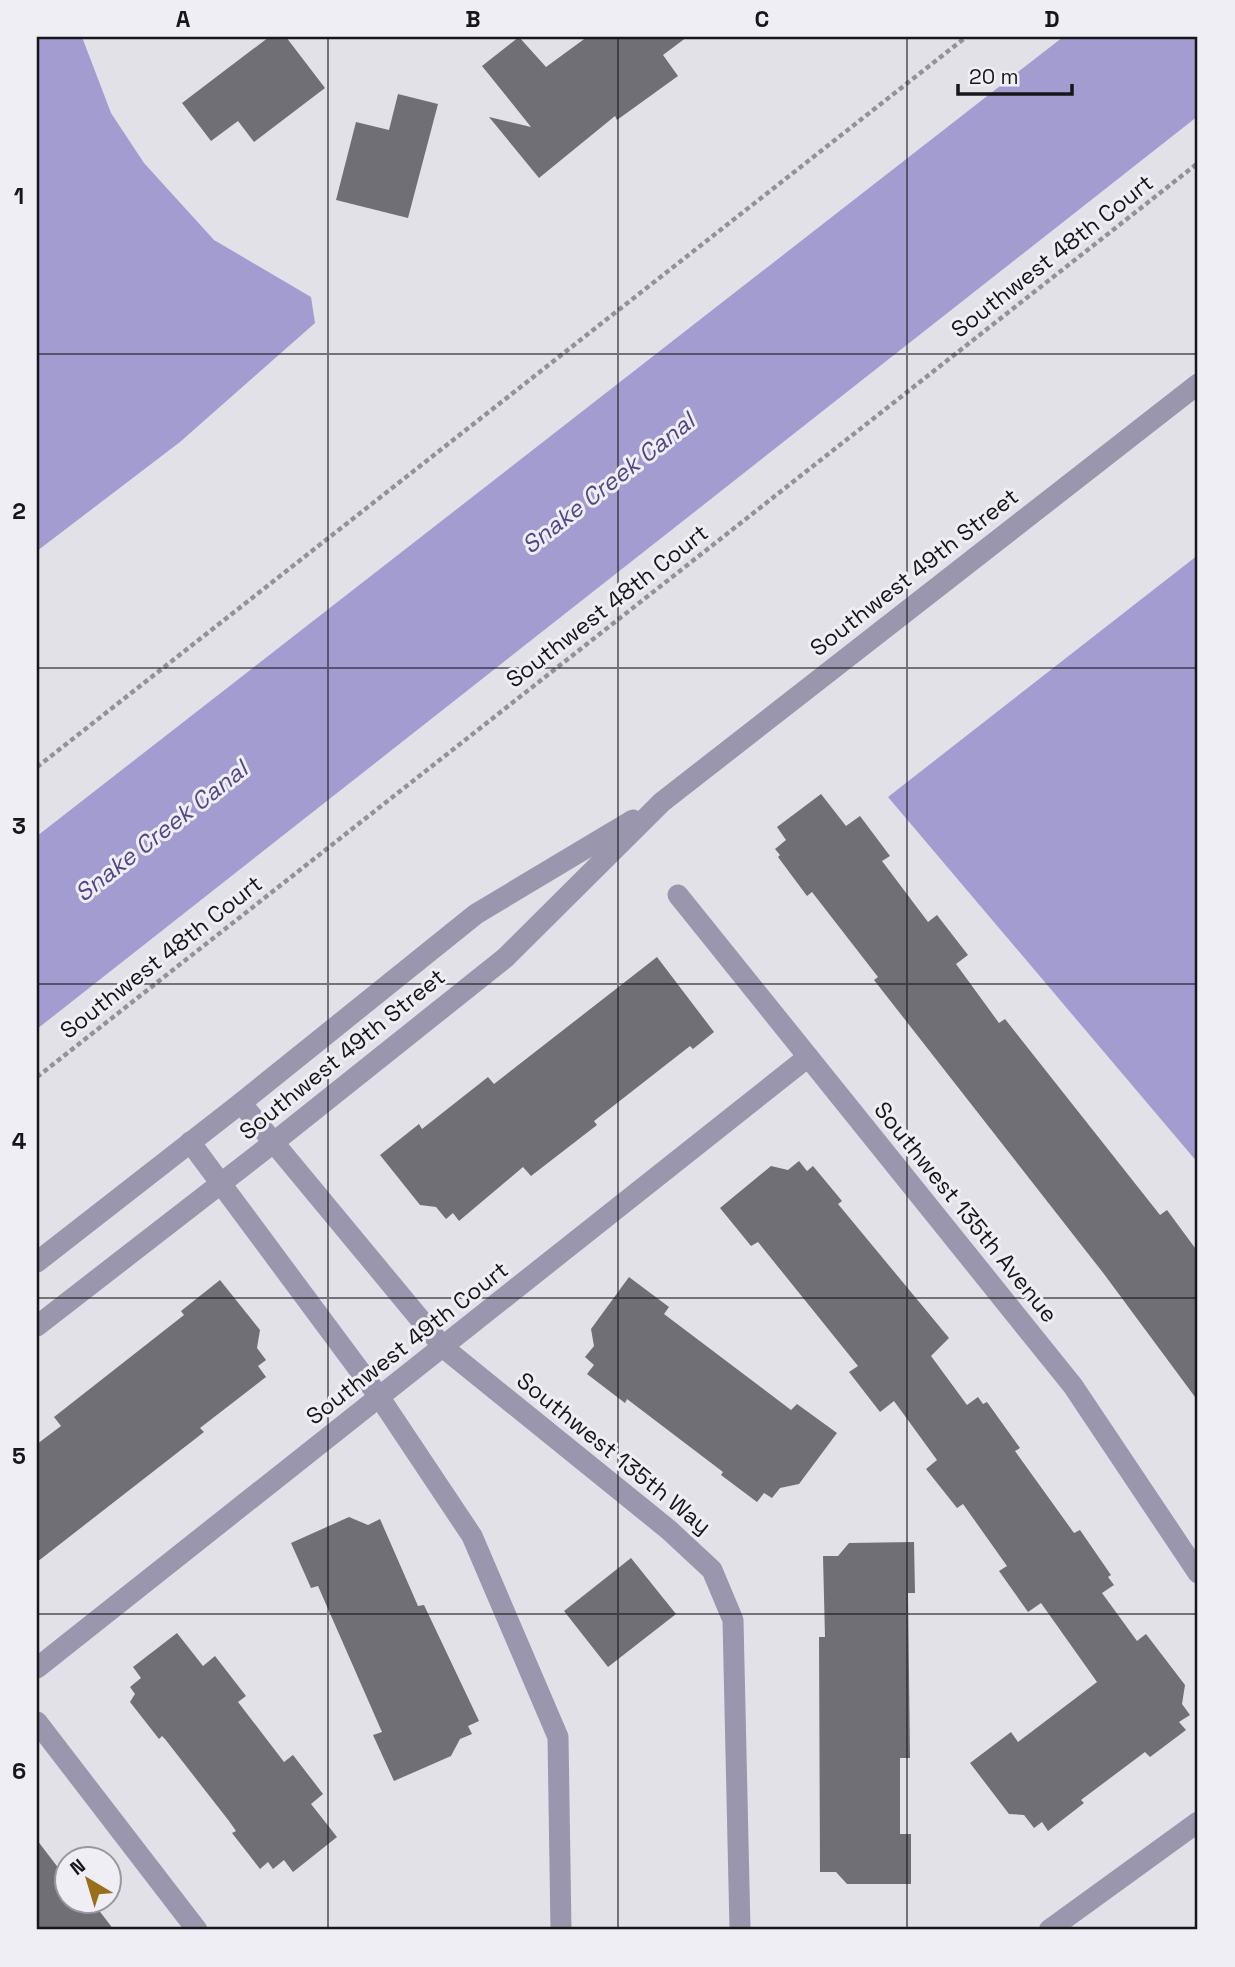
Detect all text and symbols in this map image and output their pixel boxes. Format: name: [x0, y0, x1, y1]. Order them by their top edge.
text: A: [176, 4, 191, 34]
text: B: [465, 4, 481, 34]
text: C: [755, 4, 769, 34]
text: D: [1044, 4, 1060, 34]
scale bar: [958, 52, 1072, 96]
text: 20 m: [969, 63, 1019, 90]
street label: Southwest 48th Court: [945, 168, 1159, 344]
text: 1: [14, 181, 24, 211]
water label: Snake Creek Canal: [515, 404, 703, 560]
street label: Southwest 49th Street: [804, 481, 1024, 663]
text: 2: [12, 496, 26, 526]
street label: Southwest 48th Court: [500, 518, 714, 694]
water label: Snake Creek Canal: [68, 752, 256, 908]
text: 3: [12, 811, 26, 841]
street label: Southwest 48th Court: [54, 869, 268, 1045]
street label: Southwest 49th Street: [233, 962, 451, 1146]
street label: Southwest 135th Avenue: [868, 1095, 1064, 1329]
text: 4: [12, 1126, 27, 1156]
street label: Southwest 49th Court: [300, 1255, 514, 1431]
street label: Southwest 135th Way: [511, 1365, 717, 1541]
text: 5: [12, 1441, 26, 1471]
text: 6: [12, 1756, 26, 1786]
north arrow: [52, 1844, 122, 1914]
text: N: [65, 1853, 91, 1881]

